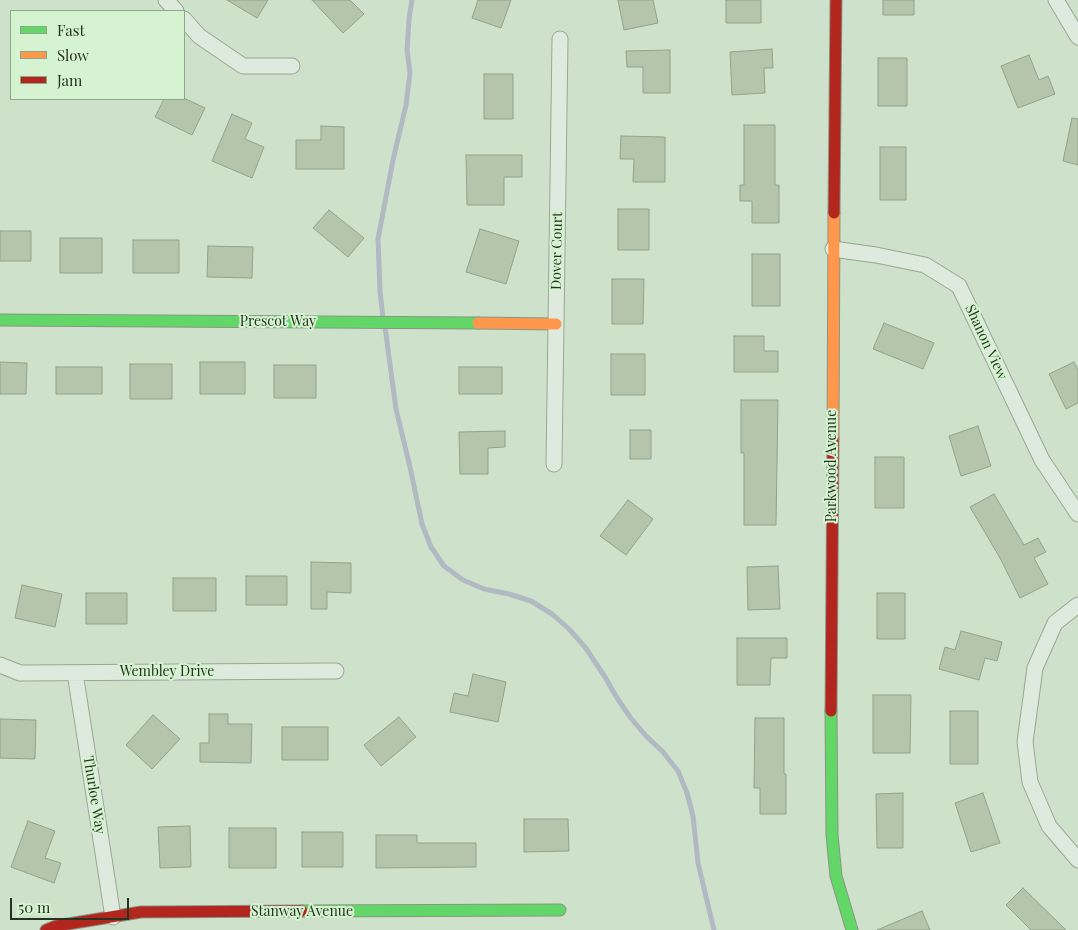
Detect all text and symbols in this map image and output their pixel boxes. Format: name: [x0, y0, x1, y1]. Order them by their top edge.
legend: [10, 10, 185, 100]
text: Fast: [57, 20, 85, 40]
text: Slow: [57, 45, 89, 65]
text: Jam: [57, 70, 82, 90]
street label: Dover Court: [548, 212, 566, 290]
street label: Shanon View: [961, 302, 1011, 382]
street label: Prescot Way: [240, 314, 316, 330]
street label: Parkwood Avenue: [824, 410, 840, 522]
street label: Wembley Drive: [120, 664, 214, 680]
street label: Thurloe Way: [80, 755, 108, 835]
scale bar: [12, 888, 131, 920]
text: 50 m: [18, 897, 50, 917]
street label: Stanway Avenue: [251, 904, 353, 920]

